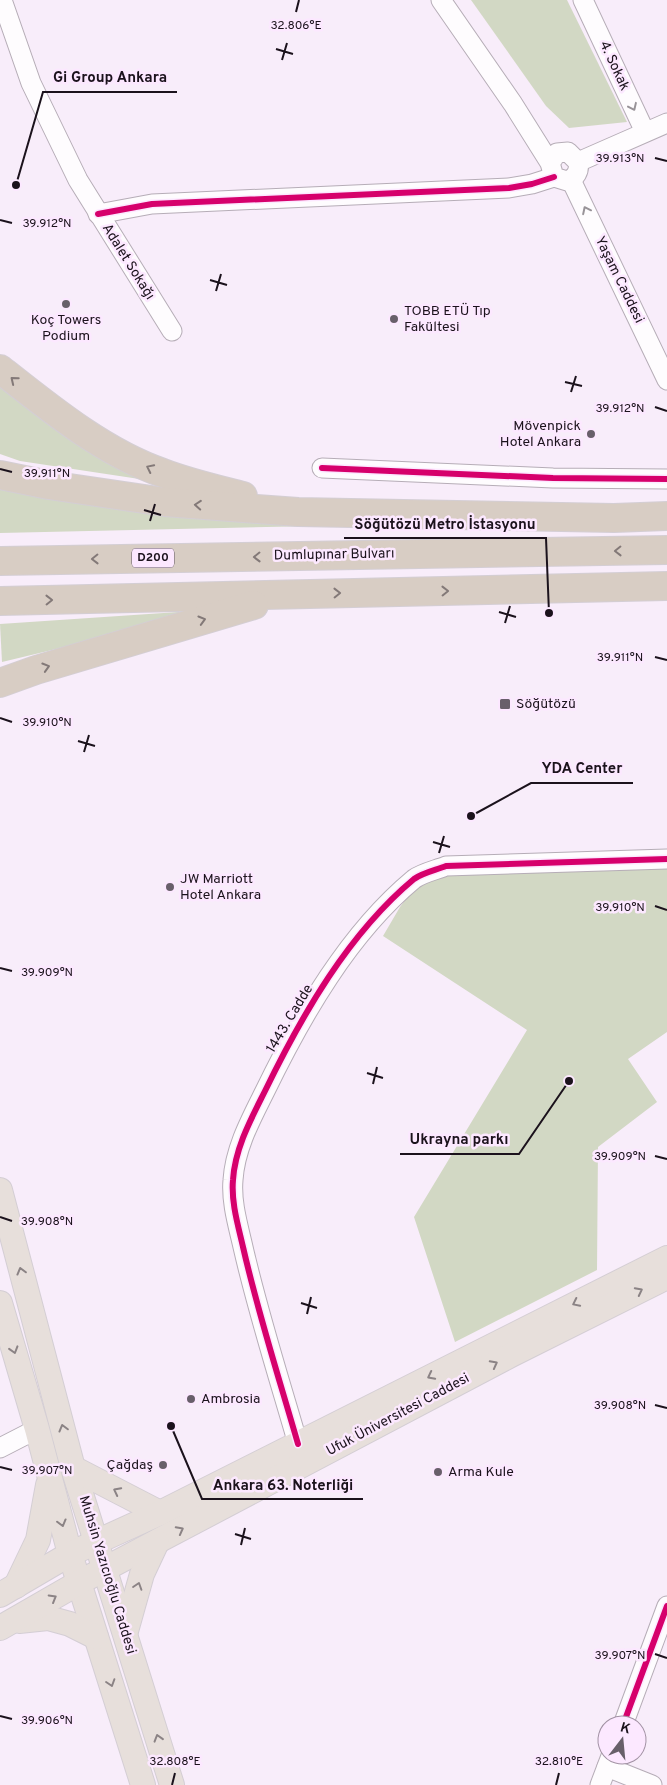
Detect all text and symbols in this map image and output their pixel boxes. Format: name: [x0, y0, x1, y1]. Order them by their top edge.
text: 32.806°E: [270, 18, 322, 34]
street label: 4. Sokak: [595, 38, 633, 94]
callout: Gi Group Ankara: [43, 62, 177, 92]
text: Gi Group Ankara: [53, 69, 167, 88]
one-way arrow: [627, 102, 638, 111]
text: 39.913°N: [595, 151, 645, 167]
one-way arrow: [581, 206, 592, 215]
text: 39.912°N: [22, 216, 72, 232]
street label: Adalet Sokağı: [98, 221, 158, 303]
street label: Yaşam Caddesi: [591, 234, 647, 326]
marker: Koç Towers Podium: [60, 298, 72, 310]
place label: TOBB ETÜ Tıp Fakültesi: [404, 302, 491, 336]
place label: Koç Towers Podium: [31, 312, 101, 345]
marker: TOBB ETÜ Tıp Fakültesi: [388, 313, 400, 325]
one-way arrow: [11, 378, 20, 386]
text: 39.912°N: [595, 401, 645, 417]
place label: Mövenpick Hotel Ankara: [500, 418, 581, 451]
marker: Mövenpick Hotel Ankara: [585, 428, 597, 440]
one-way arrow: [147, 464, 156, 474]
text: 39.911°N: [24, 466, 70, 482]
one-way arrow: [193, 499, 201, 510]
callout: Söğütözü Metro İstasyonu: [344, 508, 546, 538]
text: Söğütözü Metro İstasyonu: [354, 515, 536, 535]
street label: Dumlupınar Bulvarı: [273, 545, 395, 565]
one-way arrow: [614, 546, 622, 556]
road number: D200: [132, 548, 174, 568]
one-way arrow: [253, 552, 260, 562]
one-way arrow: [90, 554, 98, 564]
one-way arrow: [442, 586, 449, 596]
one-way arrow: [333, 588, 341, 599]
one-way arrow: [45, 595, 53, 605]
one-way arrow: [197, 616, 205, 626]
text: 39.911°N: [597, 650, 643, 666]
one-way arrow: [41, 663, 50, 673]
place label: Söğütözü: [516, 696, 576, 713]
marker: Söğütözü: [498, 697, 512, 711]
text: 39.910°N: [22, 715, 72, 731]
callout: YDA Center: [531, 753, 633, 783]
text: YDA Center: [542, 760, 623, 779]
place label: JW Marriott Hotel Ankara: [180, 871, 261, 904]
marker: JW Marriott Hotel Ankara: [164, 881, 176, 893]
text: 39.910°N: [595, 900, 645, 916]
text: 39.909°N: [21, 965, 73, 981]
street label: 1443. Cadde: [263, 982, 317, 1056]
callout: Ukrayna parkı: [400, 1124, 519, 1154]
text: Ukrayna parkı: [410, 1131, 508, 1150]
text: 39.909°N: [594, 1149, 646, 1165]
text: 39.908°N: [21, 1214, 73, 1230]
one-way arrow: [16, 1267, 27, 1275]
one-way arrow: [634, 1287, 643, 1297]
one-way arrow: [572, 1297, 581, 1307]
one-way arrow: [8, 1345, 18, 1354]
one-way arrow: [489, 1360, 498, 1370]
street label: Ufuk Üniversitesi Caddesi: [323, 1369, 473, 1460]
one-way arrow: [427, 1370, 436, 1380]
place label: Ambrosia: [201, 1391, 260, 1408]
marker: Ambrosia: [185, 1393, 197, 1405]
text: 39.908°N: [594, 1398, 646, 1414]
one-way arrow: [58, 1425, 68, 1433]
place label: Çağdaş: [107, 1457, 153, 1474]
marker: Çağdaş: [157, 1459, 169, 1471]
text: 39.907°N: [22, 1463, 72, 1479]
place label: Arma Kule: [448, 1464, 514, 1481]
marker: Arma Kule: [432, 1466, 444, 1478]
callout: Ankara 63. Noterliği: [202, 1469, 363, 1499]
text: Ankara 63. Noterliği: [213, 1477, 353, 1496]
one-way arrow: [113, 1487, 122, 1497]
street label: Muhsin Yazıcıoğlu Caddesi: [75, 1494, 139, 1656]
one-way arrow: [56, 1519, 67, 1528]
one-way arrow: [175, 1526, 184, 1536]
one-way arrow: [132, 1583, 142, 1591]
one-way arrow: [48, 1594, 57, 1604]
text: 39.907°N: [595, 1648, 645, 1664]
one-way arrow: [105, 1679, 115, 1687]
text: 39.906°N: [21, 1713, 73, 1729]
north arrow: [597, 1715, 647, 1765]
text: K: [618, 1719, 632, 1739]
one-way arrow: [153, 1735, 163, 1743]
text: 32.808°E: [149, 1754, 201, 1770]
text: 32.810°E: [535, 1754, 583, 1770]

